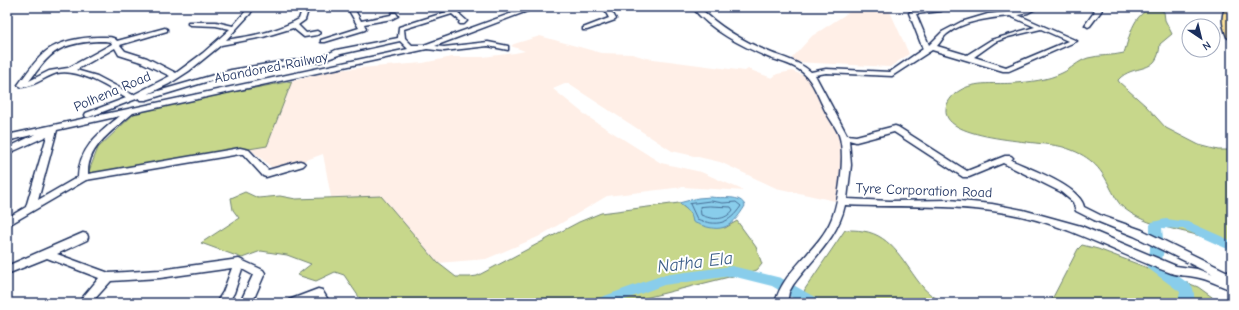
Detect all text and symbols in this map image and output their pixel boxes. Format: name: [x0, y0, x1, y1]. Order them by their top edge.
north arrow: [1181, 18, 1221, 58]
text: N: [1200, 38, 1213, 53]
street label: Abandoned Railway: [213, 48, 330, 87]
street label: Polhena Road: [71, 68, 153, 115]
street label: Tyre Corporation Road: [855, 180, 993, 201]
water label: Natha Ela: [656, 247, 734, 278]

